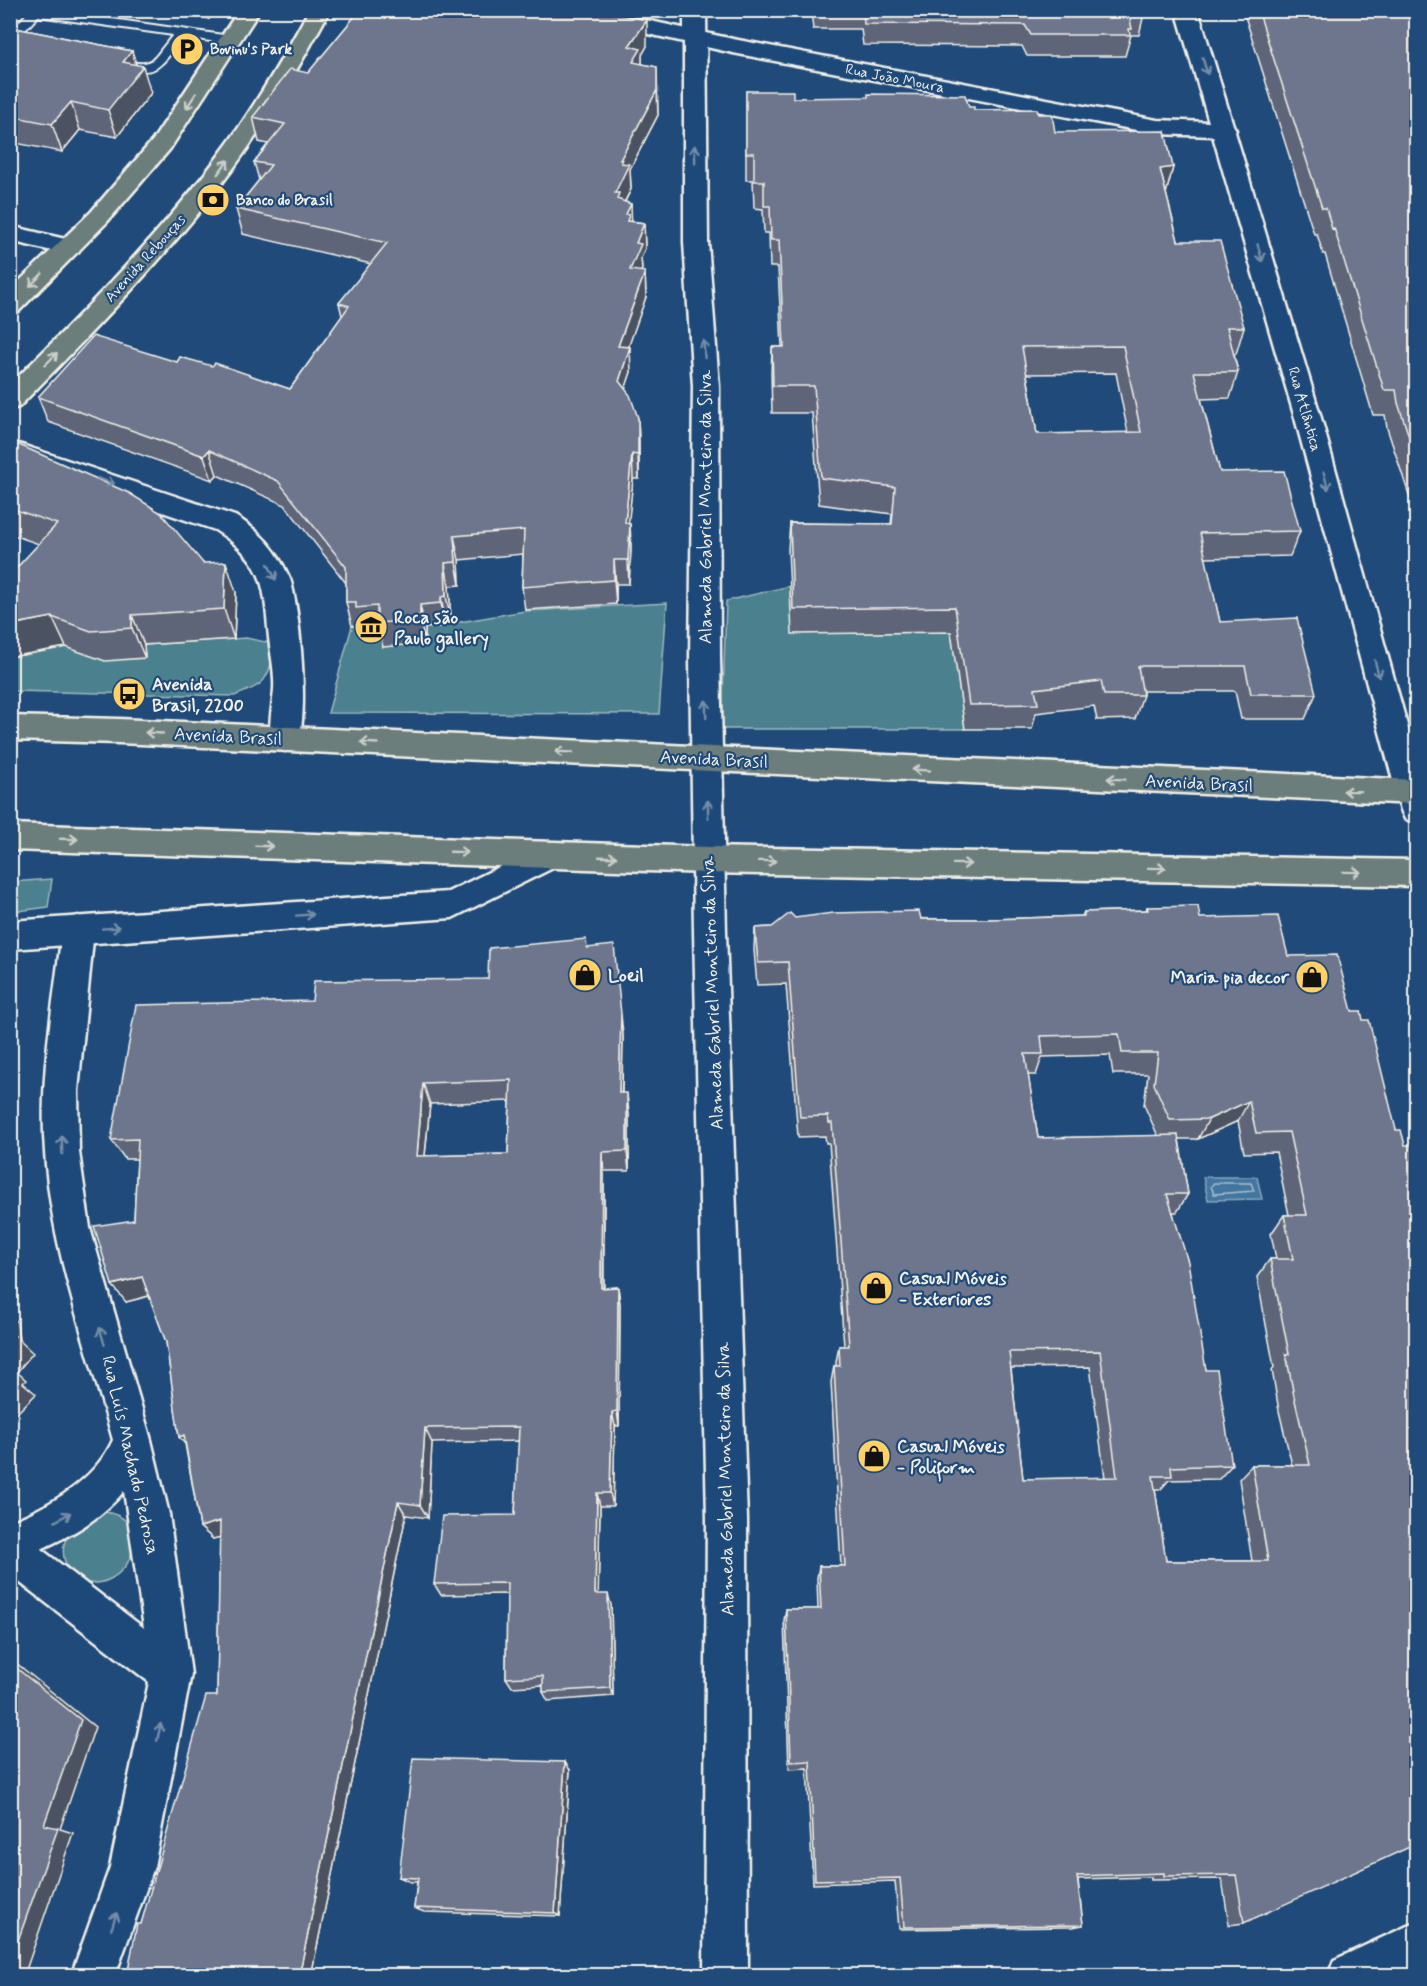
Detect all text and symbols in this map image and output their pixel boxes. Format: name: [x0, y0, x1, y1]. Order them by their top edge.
parking icon: Bovinu's Park: [169, 31, 205, 67]
place label: Bovinu's Park: [210, 40, 293, 60]
one-way arrow: [1200, 56, 1211, 75]
street label: Rua João Moura: [843, 60, 946, 98]
one-way arrow: [184, 92, 197, 109]
one-way arrow: [690, 145, 701, 165]
one-way arrow: [217, 159, 229, 175]
bank icon: Banco do Brasil: [195, 182, 231, 218]
place label: Banco do Brasil: [236, 191, 333, 211]
street label: Avenida Rebouças: [101, 210, 191, 307]
one-way arrow: [1255, 243, 1267, 262]
one-way arrow: [29, 272, 44, 287]
one-way arrow: [698, 339, 709, 359]
one-way arrow: [44, 351, 58, 366]
street label: Rua Atlântica: [1282, 365, 1326, 454]
street label: Alameda Gabriel Monteiro da Silva: [694, 370, 718, 644]
one-way arrow: [1320, 471, 1332, 490]
one-way arrow: [96, 477, 115, 488]
one-way arrow: [266, 562, 278, 580]
place label: Roca são Paulo gallery: [394, 606, 489, 653]
museum icon: Roca são Paulo gallery: [353, 609, 389, 645]
one-way arrow: [1372, 659, 1383, 678]
place label: Avenida Brasil, 2200: [152, 673, 244, 718]
bus stop icon: Avenida Brasil, 2200: [111, 676, 147, 712]
one-way arrow: [700, 699, 712, 719]
street label: Avenida Brasil: [173, 722, 283, 752]
one-way arrow: [144, 727, 164, 738]
one-way arrow: [360, 737, 380, 748]
street label: Avenida Brasil: [659, 745, 769, 775]
one-way arrow: [555, 747, 575, 758]
one-way arrow: [911, 764, 931, 775]
street label: Avenida Brasil: [1144, 769, 1254, 799]
one-way arrow: [1106, 774, 1126, 785]
one-way arrow: [1343, 785, 1363, 796]
one-way arrow: [702, 800, 713, 820]
one-way arrow: [58, 834, 78, 845]
one-way arrow: [253, 840, 273, 851]
one-way arrow: [448, 846, 468, 857]
one-way arrow: [598, 851, 618, 862]
street label: Alameda Gabriel Monteiro da Silva: [696, 855, 730, 1130]
one-way arrow: [756, 855, 776, 867]
one-way arrow: [951, 859, 971, 870]
one-way arrow: [1146, 863, 1166, 874]
one-way arrow: [1341, 867, 1361, 878]
one-way arrow: [295, 909, 315, 920]
one-way arrow: [100, 922, 120, 933]
shop icon: Loeil: [567, 957, 603, 993]
shop icon: Maria pia decor: [1294, 959, 1330, 995]
place label: Loeil: [608, 964, 644, 988]
place label: Maria pia decor: [1171, 966, 1290, 990]
one-way arrow: [56, 1136, 67, 1156]
place label: Casual Móveis - Exteriores: [899, 1267, 1007, 1312]
shop icon: Casual Móveis - Exteriores: [858, 1270, 894, 1306]
one-way arrow: [96, 1326, 108, 1345]
street label: Alameda Gabriel Monteiro da Silva: [712, 1342, 740, 1616]
street label: Rua Luís Machado Pedrosa: [95, 1353, 165, 1557]
place label: Casual Móveis - Poliform: [897, 1435, 1005, 1482]
shop icon: Casual Móveis - Poliform: [856, 1438, 892, 1474]
one-way arrow: [54, 1511, 71, 1523]
one-way arrow: [154, 1722, 166, 1741]
one-way arrow: [109, 1912, 120, 1931]

